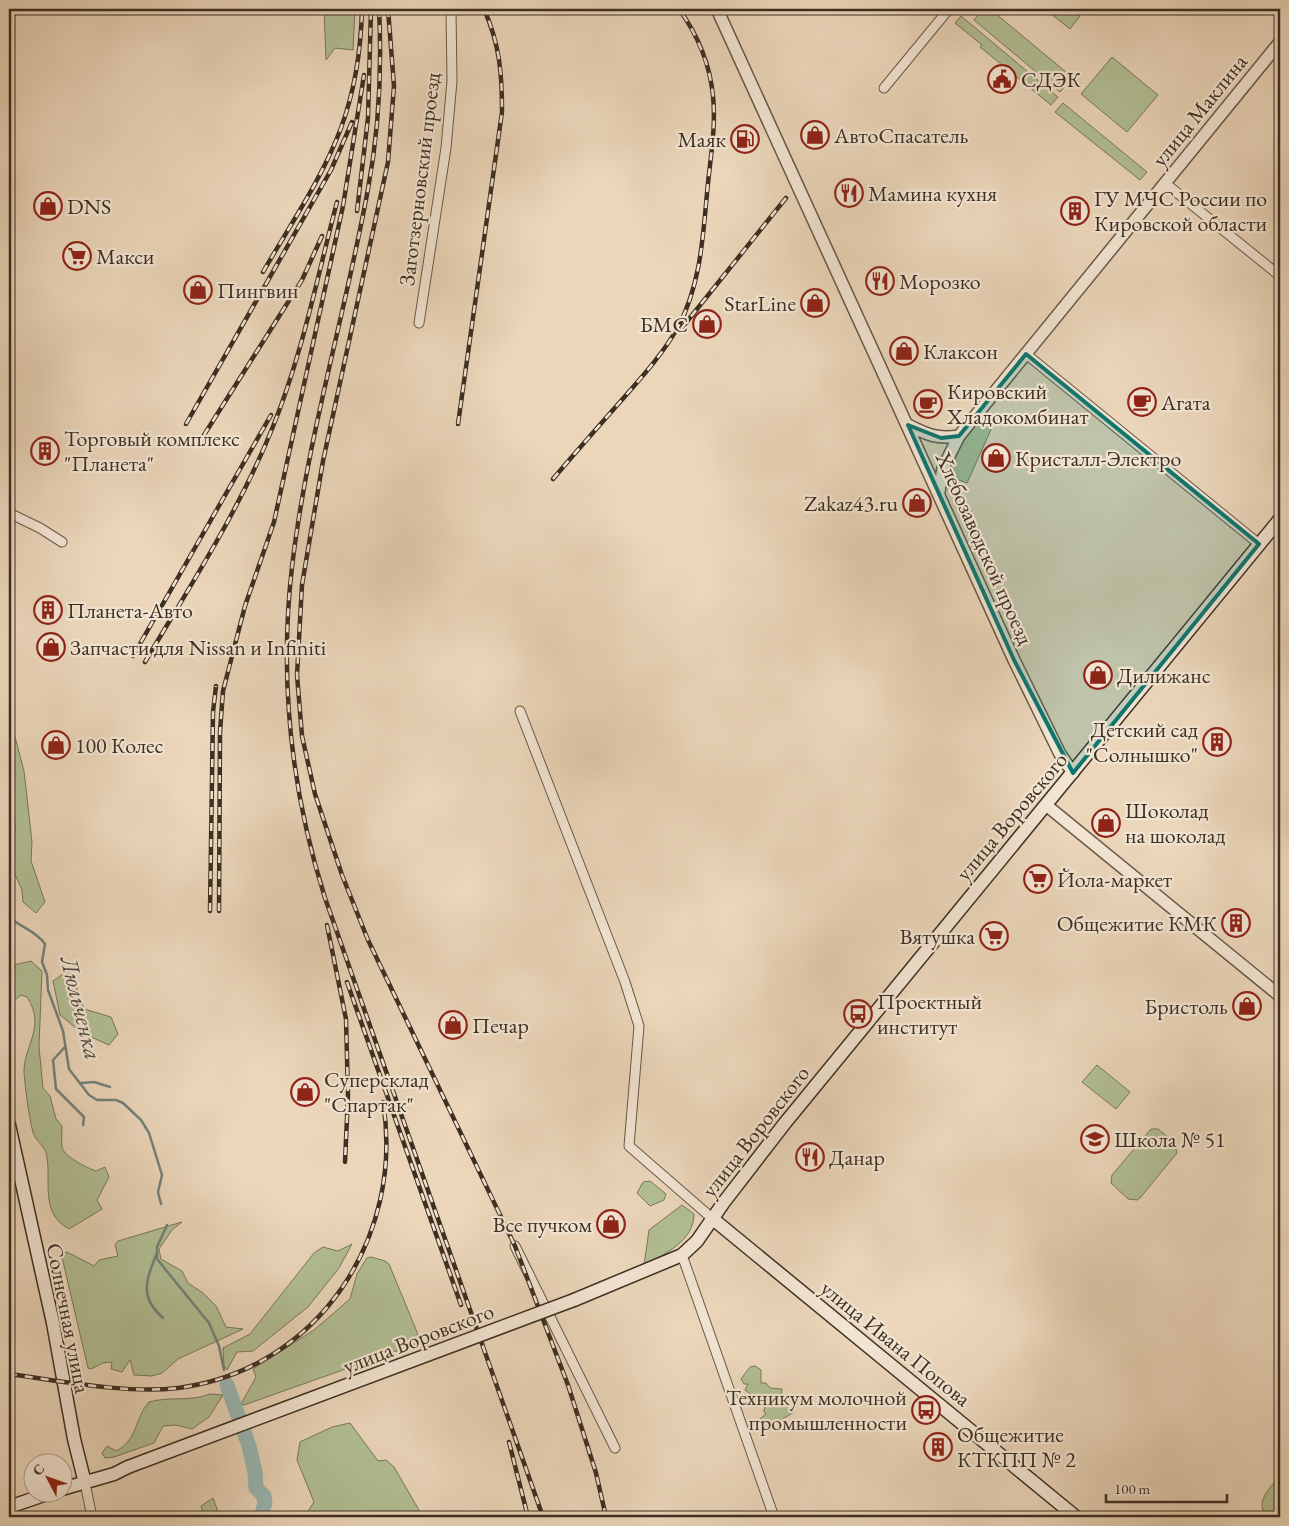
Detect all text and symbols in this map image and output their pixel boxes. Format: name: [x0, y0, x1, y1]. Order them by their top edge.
street label: улица Маклина: [1145, 48, 1254, 173]
public building icon: СДЭК: [987, 64, 1017, 94]
place label: СДЭК: [1021, 65, 1081, 94]
street label: Заготзерновский проезд: [392, 71, 447, 287]
shop icon: АвтоСпасатель: [800, 120, 830, 150]
place label: АвтоСпасатель: [833, 121, 969, 150]
fuel station icon: Маяк: [730, 124, 760, 154]
place label: Маяк: [677, 125, 726, 154]
restaurant icon: Мамина кухня: [834, 178, 864, 208]
place label: Мамина кухня: [868, 179, 997, 208]
place label: ГУ МЧС России по Кировской области: [1094, 184, 1267, 238]
shop icon: DNS: [33, 191, 63, 221]
place label: DNS: [67, 192, 111, 221]
building icon: ГУ МЧС России по Кировской области: [1060, 196, 1090, 226]
supermarket icon: Макси: [62, 241, 92, 271]
place label: Макси: [96, 242, 155, 271]
restaurant icon: Морозко: [865, 266, 895, 296]
place label: Морозко: [899, 267, 981, 296]
shop icon: Пингвин: [183, 275, 213, 305]
place label: Пингвин: [217, 276, 299, 305]
shop icon: StarLine: [800, 288, 830, 318]
place label: StarLine: [724, 289, 796, 318]
shop icon: БМС: [692, 309, 722, 339]
place label: БМС: [640, 310, 688, 339]
shop icon: Клаксон: [889, 336, 919, 366]
place label: Клаксон: [923, 337, 998, 366]
place label: Кировский Хладокомбинат: [946, 377, 1089, 431]
cafe icon: Агата: [1127, 387, 1157, 417]
place label: Агата: [1160, 388, 1211, 417]
cafe icon: Кировский Хладокомбинат: [913, 389, 943, 419]
place label: Торговый комплекс "Планета": [64, 424, 240, 478]
building icon: Торговый комплекс "Планета": [30, 436, 60, 466]
shop icon: Кристалл-Электро: [981, 443, 1011, 473]
place label: Кристалл-Электро: [1015, 444, 1181, 473]
street label: Хлебозаводской проезд: [929, 446, 1040, 649]
shop icon: Zakaz43.ru: [902, 488, 932, 518]
place label: Zakaz43.ru: [804, 489, 898, 518]
building icon: Планета-Авто: [33, 595, 63, 625]
place label: Планета-Авто: [67, 596, 193, 625]
shop icon: Запчасти для Nissan и Infiniti: [36, 632, 66, 662]
place label: Запчасти для Nissan и Infiniti: [70, 633, 326, 662]
shop icon: Дилижанс: [1083, 660, 1113, 690]
place label: Дилижанс: [1117, 661, 1211, 690]
place label: Детский сад "Солнышко": [1086, 715, 1198, 769]
building icon: Детский сад "Солнышко": [1202, 727, 1232, 757]
shop icon: 100 Колес: [41, 730, 71, 760]
place label: 100 Колес: [75, 731, 163, 760]
street label: улица Воровского: [949, 746, 1074, 887]
place label: Шоколад на шоколад: [1125, 796, 1226, 850]
shop icon: Шоколад на шоколад: [1091, 808, 1121, 838]
supermarket icon: Йола-маркет: [1023, 864, 1053, 894]
place label: Йола-маркет: [1057, 865, 1172, 894]
building icon: Общежитие КМК: [1221, 908, 1251, 938]
place label: Общежитие КМК: [1057, 909, 1217, 938]
supermarket icon: Вятушка: [979, 921, 1009, 951]
place label: Вятушка: [899, 922, 975, 951]
water label: Люльченка: [53, 952, 109, 1063]
place label: Проектный институт: [877, 987, 983, 1041]
shop icon: Бристоль: [1232, 991, 1262, 1021]
place label: Бристоль: [1144, 992, 1228, 1021]
bus stop icon: Проектный институт: [843, 999, 873, 1029]
shop icon: Печар: [438, 1010, 468, 1040]
place label: Печар: [472, 1011, 529, 1040]
street label: улица Воровского: [695, 1059, 816, 1203]
place label: Суперсклад "Спартак": [324, 1065, 429, 1119]
shop icon: Суперсклад "Спартак": [290, 1077, 320, 1107]
school or university icon: Школа № 51: [1080, 1124, 1110, 1154]
place label: Школа № 51: [1114, 1125, 1226, 1154]
restaurant icon: Данар: [795, 1142, 825, 1172]
place label: Данар: [829, 1143, 885, 1172]
shop icon: Все пучком: [596, 1209, 626, 1239]
place label: Все пучком: [493, 1210, 592, 1239]
street label: Солнечная улица: [40, 1241, 97, 1396]
street label: улица Ивана Попова: [815, 1274, 977, 1413]
street label: улица Воровского: [339, 1296, 498, 1381]
place label: Техникум молочной промышленности: [726, 1383, 907, 1437]
bus stop icon: Техникум молочной промышленности: [911, 1395, 941, 1425]
place label: Общежитие КТКПП № 2: [957, 1420, 1076, 1474]
building icon: Общежитие КТКПП № 2: [923, 1432, 953, 1462]
north arrow: [22, 1454, 72, 1504]
text: С: [28, 1460, 48, 1479]
scale bar: [1106, 1471, 1228, 1503]
text: 100 m: [1114, 1479, 1151, 1498]

